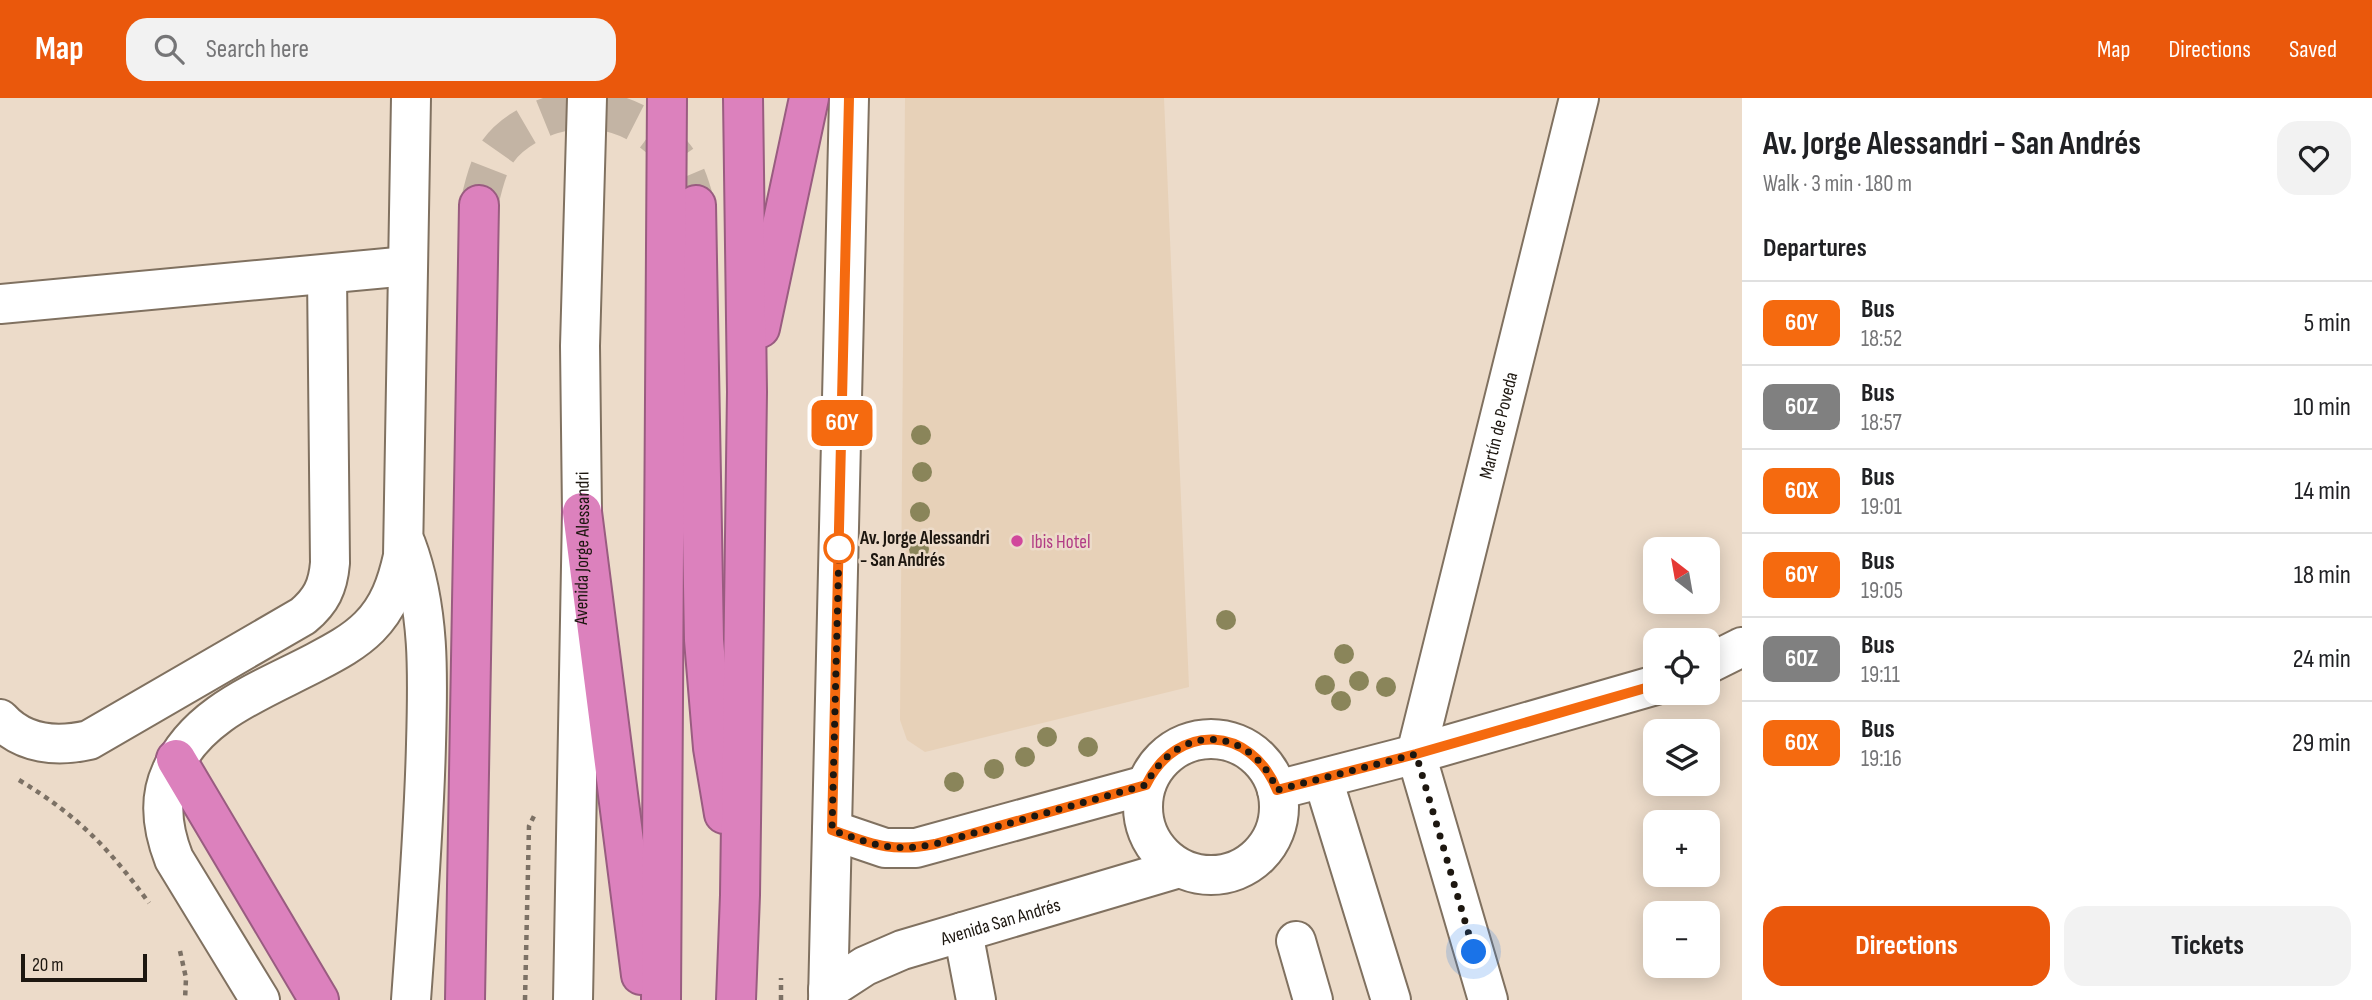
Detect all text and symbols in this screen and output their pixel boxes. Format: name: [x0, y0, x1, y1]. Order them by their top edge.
search box: [126, 18, 616, 81]
text: Map: [35, 29, 84, 69]
icon: search: [150, 30, 188, 68]
text: Search here: [206, 34, 309, 65]
text: Map: [2097, 35, 2130, 64]
text: Directions: [2168, 35, 2251, 64]
text: Saved: [2289, 35, 2337, 64]
button: heart: [2277, 121, 2351, 195]
text: Av. Jorge Alessandri - San Andrés: [1763, 124, 2141, 164]
text: Walk · 3 min · 180 m: [1763, 170, 1912, 198]
text: Departures: [1763, 233, 1867, 264]
text: Bus: [1861, 294, 1895, 325]
text: 60Y: [1785, 308, 1818, 337]
text: 5 min: [2304, 308, 2351, 339]
text: 18:52: [1861, 325, 1902, 353]
street label: Martín de Poveda: [1475, 370, 1523, 481]
text: Bus: [1861, 378, 1895, 409]
text: 60Z: [1785, 392, 1818, 421]
text: 10 min: [2294, 392, 2351, 423]
line badge: 60Y: [802, 400, 882, 446]
text: 60Y: [825, 408, 859, 437]
text: 18:57: [1861, 409, 1902, 437]
text: Bus: [1861, 462, 1895, 493]
street label: Avenida Jorge Alessandri: [570, 471, 595, 626]
text: 60X: [1785, 476, 1818, 505]
text: 14 min: [2294, 476, 2351, 507]
text: 19:01: [1861, 493, 1902, 521]
place label: Av. Jorge Alessandri - San Andrés: [859, 527, 990, 572]
place label: Ibis Hotel: [1031, 531, 1090, 554]
marker: Av. Jorge Alessandri - San Andrés: [824, 533, 854, 563]
marker: Ibis Hotel: [1009, 533, 1025, 549]
north arrow: [1643, 537, 1720, 614]
map controls: [1643, 537, 1720, 978]
text: Bus: [1861, 546, 1895, 577]
text: 60Y: [1785, 560, 1818, 589]
text: 18 min: [2294, 560, 2351, 591]
text: 19:05: [1861, 577, 1903, 605]
button: locate: [1643, 628, 1720, 705]
text: Bus: [1861, 630, 1895, 661]
text: 60Z: [1785, 644, 1818, 673]
text: 24 min: [2293, 644, 2351, 675]
text: 19:11: [1861, 661, 1900, 689]
text: Bus: [1861, 714, 1895, 745]
button: layers: [1643, 719, 1720, 796]
text: 60X: [1785, 728, 1818, 757]
text: 29 min: [2292, 728, 2351, 759]
text: 19:16: [1861, 745, 1902, 773]
button: +: [1643, 810, 1720, 887]
street label: Avenida San Andrés: [937, 894, 1063, 951]
button: −: [1643, 901, 1720, 978]
button: Directions: [1763, 906, 2050, 986]
button: Tickets: [2064, 906, 2351, 986]
your location: [1456, 934, 1491, 969]
scale bar: [21, 951, 147, 983]
text: 20 m: [32, 954, 64, 977]

